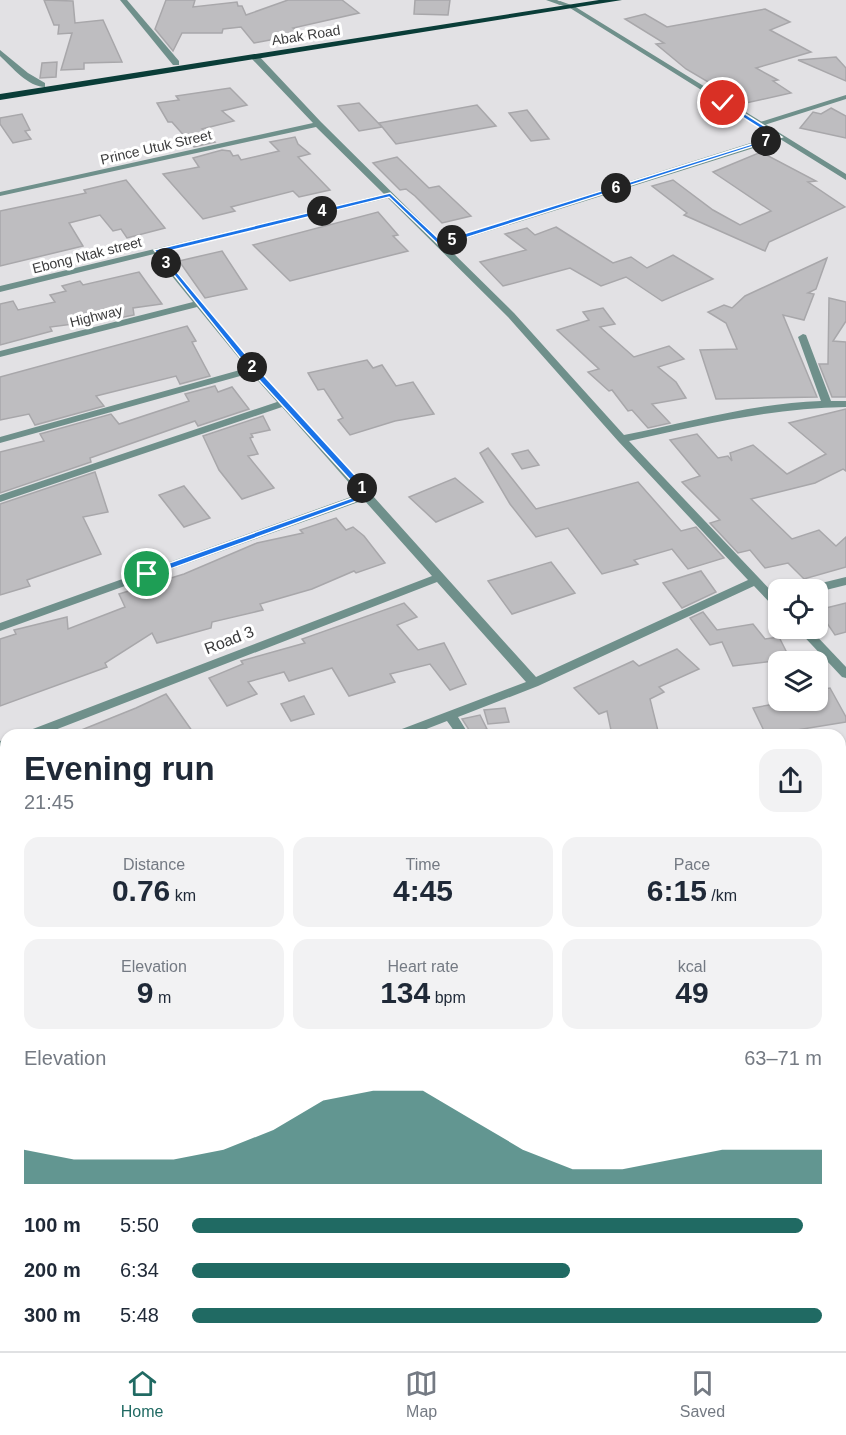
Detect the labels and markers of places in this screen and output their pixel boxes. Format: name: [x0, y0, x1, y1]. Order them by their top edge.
pin: [697, 77, 748, 128]
pin: 7: [751, 126, 781, 156]
pin: 6: [601, 173, 631, 203]
pin: 4: [307, 196, 337, 226]
pin: 5: [437, 225, 467, 255]
pin: 3: [151, 248, 181, 278]
pin: 2: [237, 352, 267, 382]
pin: 1: [347, 473, 377, 503]
pin: [121, 548, 172, 599]

